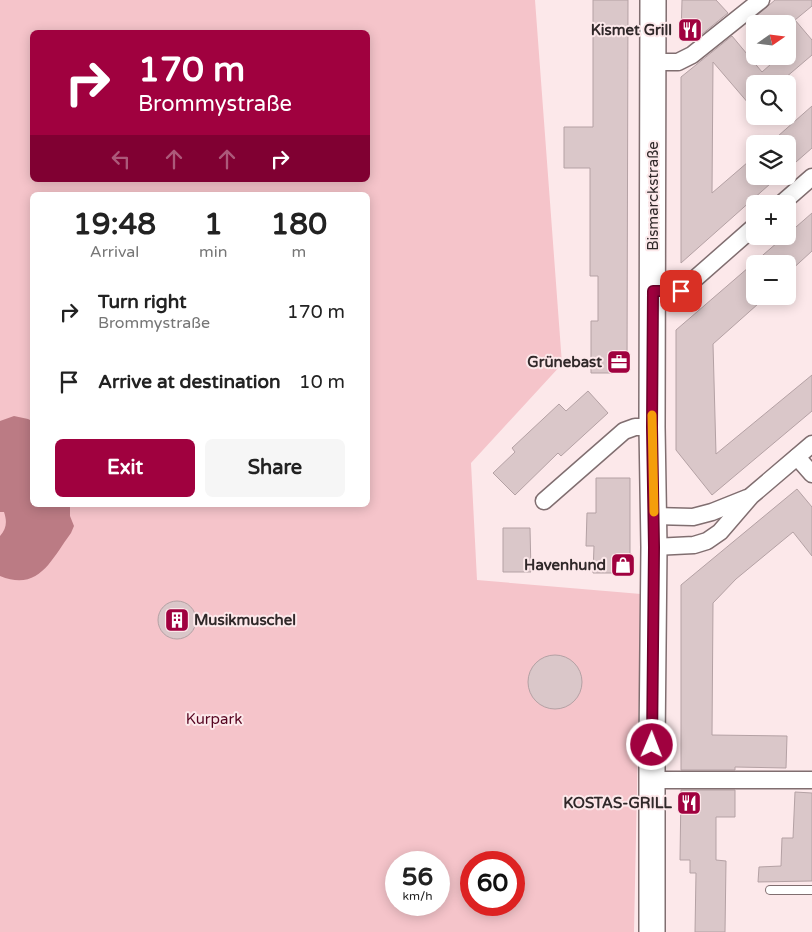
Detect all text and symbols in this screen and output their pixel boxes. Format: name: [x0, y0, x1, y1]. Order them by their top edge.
north arrow: [746, 15, 796, 65]
map controls: [746, 15, 796, 305]
restaurant icon: Kismet Grill: [677, 17, 703, 43]
place label: Kismet Grill: [591, 21, 672, 39]
text: 170 m: [138, 49, 245, 91]
icon: right: [55, 50, 120, 115]
button: search: [746, 75, 796, 125]
text: Brommystraße: [138, 91, 292, 117]
button: layers: [746, 135, 796, 185]
street label: Bismarckstraße: [644, 141, 662, 251]
icon: left: [107, 145, 135, 173]
icon: ahead: [160, 145, 188, 173]
icon: ahead: [213, 145, 241, 173]
icon: right: [266, 145, 294, 173]
button: +: [746, 195, 796, 245]
text: 19:48: [73, 206, 156, 243]
text: 1: [204, 206, 223, 243]
text: 180: [271, 206, 327, 243]
text: Arrival: [90, 242, 139, 262]
text: min: [199, 242, 228, 262]
text: m: [291, 242, 306, 262]
button: −: [746, 255, 796, 305]
pin: [660, 270, 702, 312]
icon: arrive: [667, 277, 695, 305]
text: Turn right: [98, 291, 186, 313]
icon: right: [55, 298, 83, 326]
text: 170 m: [287, 301, 345, 323]
text: Brommystraße: [98, 313, 210, 333]
office icon: Grünebast: [606, 349, 632, 375]
place label: Grünebast: [527, 353, 602, 371]
icon: arrive: [55, 368, 83, 396]
text: Arrive at destination: [98, 371, 281, 393]
text: 10 m: [299, 371, 345, 393]
button: Exit: [55, 439, 195, 497]
button: Share: [205, 439, 345, 497]
shop icon: Havenhund: [610, 552, 636, 578]
place label: Havenhund: [524, 556, 606, 574]
building icon: Musikmuschel: [164, 607, 190, 633]
place label: Musikmuschel: [194, 611, 296, 629]
park label: Kurpark: [186, 710, 242, 728]
position arrow: [625, 718, 677, 770]
restaurant icon: KOSTAS-GRILL: [676, 790, 702, 816]
place label: KOSTAS-GRILL: [563, 794, 672, 812]
speed limit sign: 60: [460, 851, 525, 916]
text: 56: [402, 862, 433, 892]
text: km/h: [402, 889, 433, 903]

